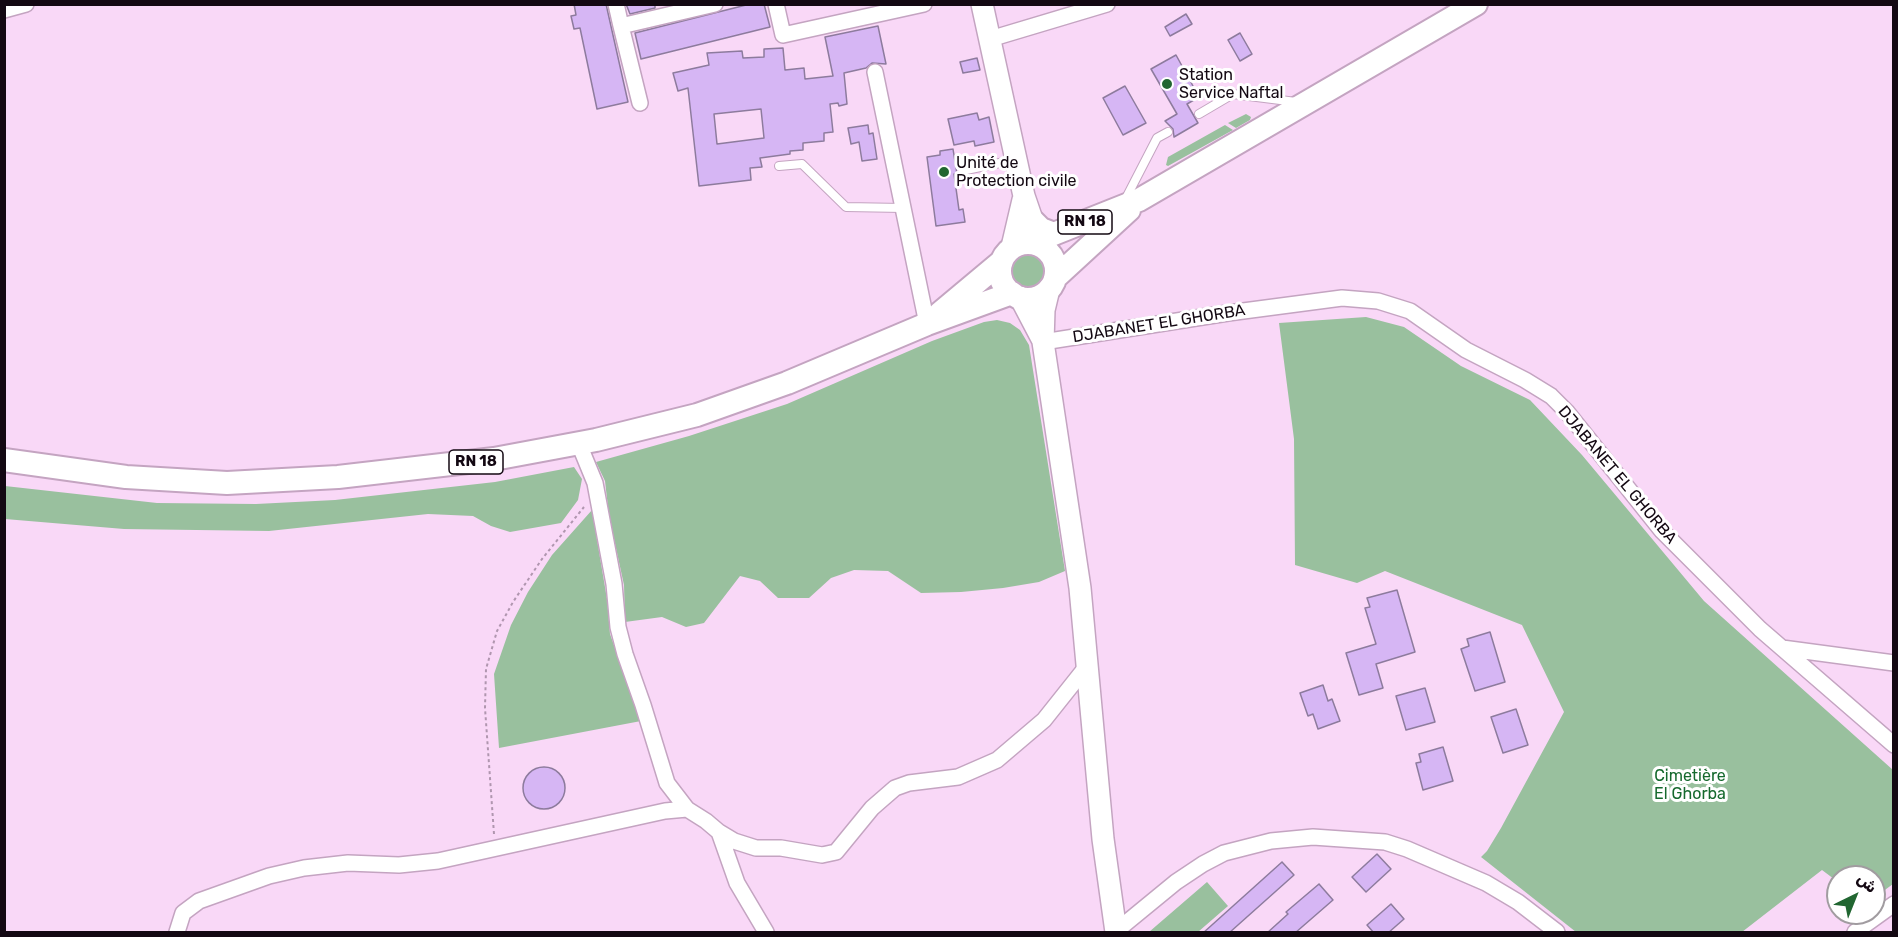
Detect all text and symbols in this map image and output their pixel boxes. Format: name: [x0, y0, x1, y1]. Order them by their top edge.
place label: Station Service Naftal: [1179, 65, 1283, 103]
marker: Station Service Naftal: [1160, 77, 1174, 91]
place label: Unité de Protection civile: [956, 153, 1077, 191]
marker: Unité de Protection civile: [937, 165, 951, 179]
road number: RN 18: [1058, 210, 1112, 234]
street label: DJABANET EL GHORBA: [1071, 301, 1247, 347]
street label: DJABANET EL GHORBA: [1554, 402, 1680, 548]
road number: RN 18: [449, 450, 503, 474]
park label: Cimetière El Ghorba: [1654, 766, 1726, 804]
north arrow: [1826, 865, 1886, 925]
text: ش: [1853, 869, 1881, 897]

